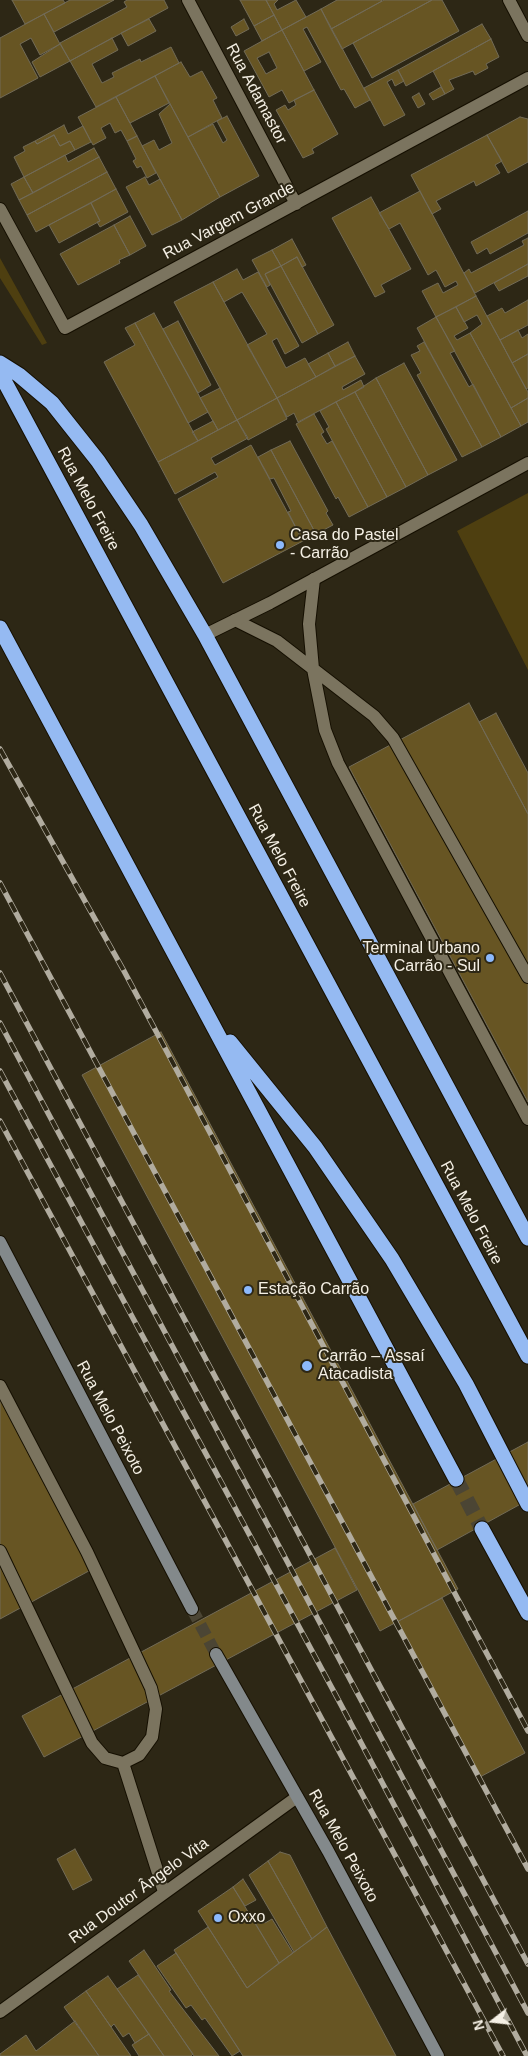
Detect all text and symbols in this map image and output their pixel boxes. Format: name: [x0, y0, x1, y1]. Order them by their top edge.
street label: Rua Adamastor: [221, 40, 291, 148]
street label: Rua Vargem Grande: [160, 178, 298, 264]
street label: Rua Melo Freire: [53, 444, 123, 554]
place label: Casa do Pastel - Carrão: [290, 526, 399, 564]
marker: Casa do Pastel - Carrão: [274, 539, 286, 551]
street label: Rua Melo Freire: [244, 801, 314, 911]
place label: Terminal Urbano Carrão - Sul: [363, 939, 480, 977]
marker: Terminal Urbano Carrão - Sul: [484, 952, 496, 964]
street label: Rua Melo Freire: [436, 1158, 506, 1268]
place label: Estação Carrão: [258, 1280, 369, 1300]
marker: Estação Carrão: [242, 1284, 254, 1296]
place label: Carrão – Assaí Atacadista: [318, 1347, 425, 1385]
street label: Rua Melo Peixoto: [72, 1358, 148, 1478]
marker: Carrão – Assaí Atacadista: [300, 1359, 314, 1373]
street label: Rua Melo Peixoto: [304, 1786, 382, 1906]
street label: Rua Doutor Ângelo Vita: [65, 1834, 213, 1948]
place label: Oxxo: [228, 1908, 265, 1928]
marker: Oxxo: [212, 1912, 224, 1924]
north arrow: [468, 1996, 518, 2046]
text: N: [469, 2018, 488, 2032]

